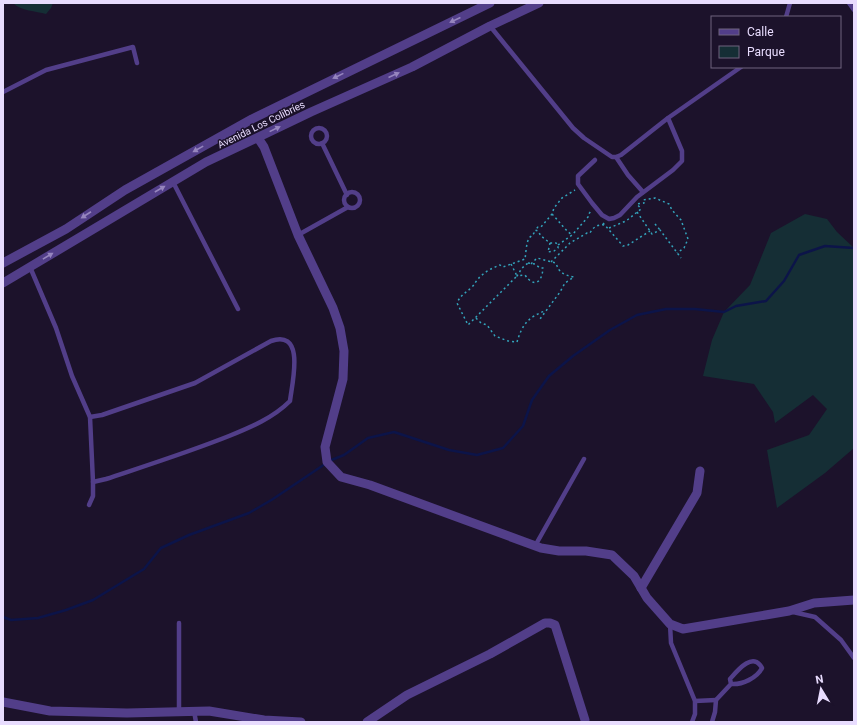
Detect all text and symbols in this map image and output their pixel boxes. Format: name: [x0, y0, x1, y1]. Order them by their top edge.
legend: [711, 16, 841, 68]
one-way arrow: [450, 17, 461, 23]
text: Calle: [747, 25, 774, 39]
text: Parque: [747, 45, 785, 59]
one-way arrow: [388, 72, 399, 78]
one-way arrow: [332, 73, 344, 80]
street label: Avenida Los Colibríes: [216, 99, 307, 150]
one-way arrow: [270, 126, 281, 132]
one-way arrow: [192, 146, 204, 153]
one-way arrow: [154, 186, 166, 193]
one-way arrow: [81, 211, 91, 219]
one-way arrow: [42, 252, 54, 259]
north arrow: [801, 669, 841, 709]
text: N: [814, 673, 825, 687]

